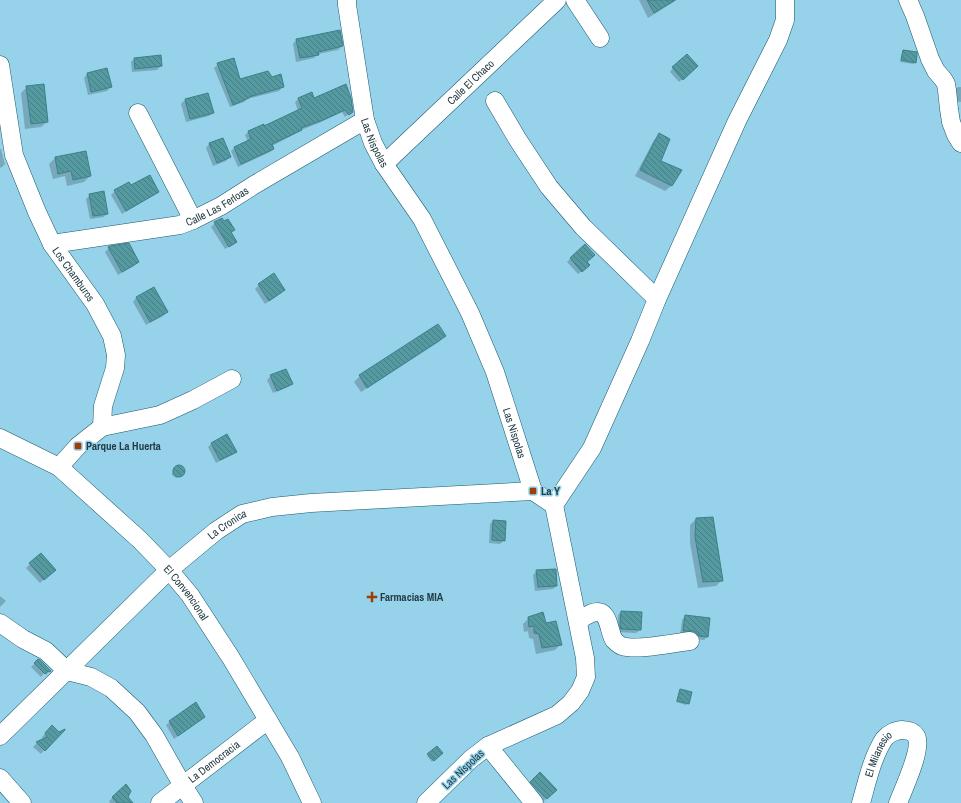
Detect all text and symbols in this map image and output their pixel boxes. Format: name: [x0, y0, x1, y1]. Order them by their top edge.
street label: Calle El Chaco: [444, 56, 497, 108]
street label: Las Nispolas: [358, 116, 392, 171]
street label: Calle Las Ferloas: [184, 183, 252, 229]
street label: Los Chamburos: [49, 244, 98, 305]
street label: Las Nispolas: [500, 406, 529, 461]
place label: Parque La Huerta: [86, 439, 161, 453]
marker: Parque La Huerta: [73, 441, 83, 451]
place label: La Y: [541, 484, 561, 498]
marker: La Y: [528, 486, 538, 496]
street label: La Cronica: [205, 506, 248, 542]
street label: El Convencional: [161, 562, 212, 623]
place label: Farmacias MIA: [380, 590, 444, 604]
marker: Farmacias MIA: [367, 592, 377, 602]
street label: El Milanesio: [862, 728, 895, 779]
street label: La Democracia: [185, 737, 242, 786]
street label: Las Nispolas: [439, 746, 487, 792]

